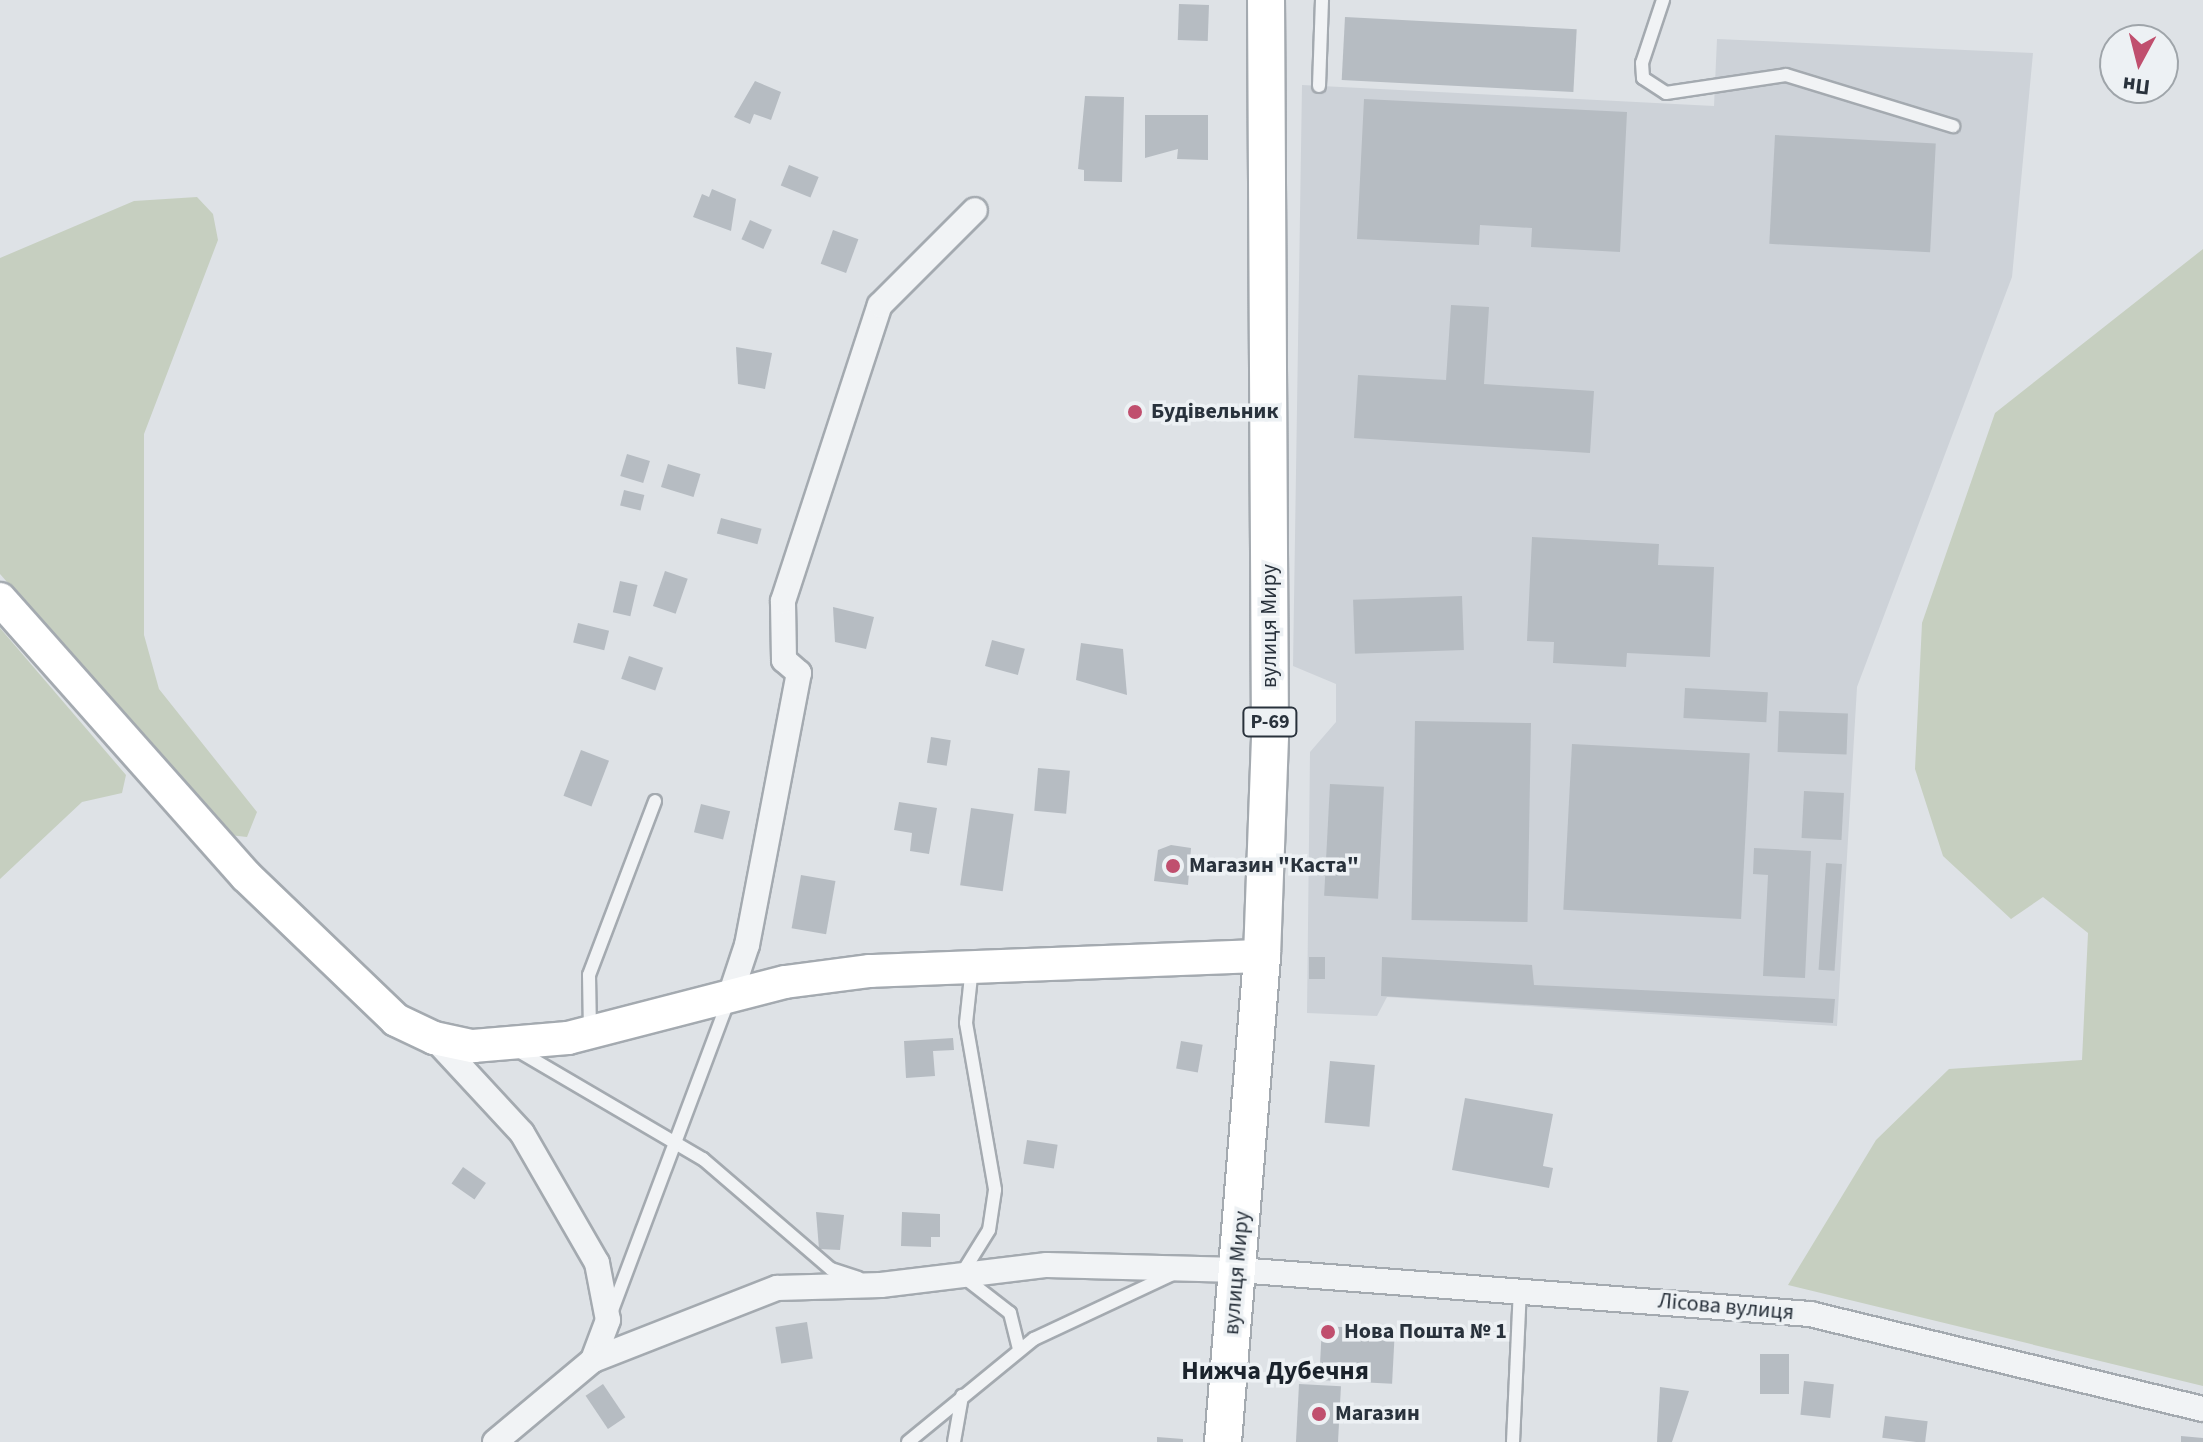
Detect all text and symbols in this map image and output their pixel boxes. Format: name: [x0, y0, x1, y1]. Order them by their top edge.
north arrow: [2099, 24, 2179, 104]
text: Пн: [2121, 68, 2152, 103]
place label: Будівельник: [1151, 399, 1278, 425]
marker: Будівельник: [1126, 403, 1144, 421]
street label: вулиця Миру: [1257, 564, 1283, 688]
road number: Р-69: [1242, 706, 1298, 738]
place label: Магазин "Каста": [1189, 853, 1359, 879]
marker: Магазин "Каста": [1164, 857, 1182, 875]
street label: вулиця Миру: [1218, 1210, 1256, 1336]
street label: Лісова вулиця: [1657, 1288, 1795, 1326]
place label: Нова Пошта № 1: [1344, 1319, 1507, 1345]
marker: Нова Пошта № 1: [1319, 1323, 1337, 1341]
district label: Нижча Дубечня: [1181, 1355, 1369, 1387]
place label: Магазин: [1335, 1401, 1420, 1427]
marker: Магазин: [1310, 1405, 1328, 1423]

